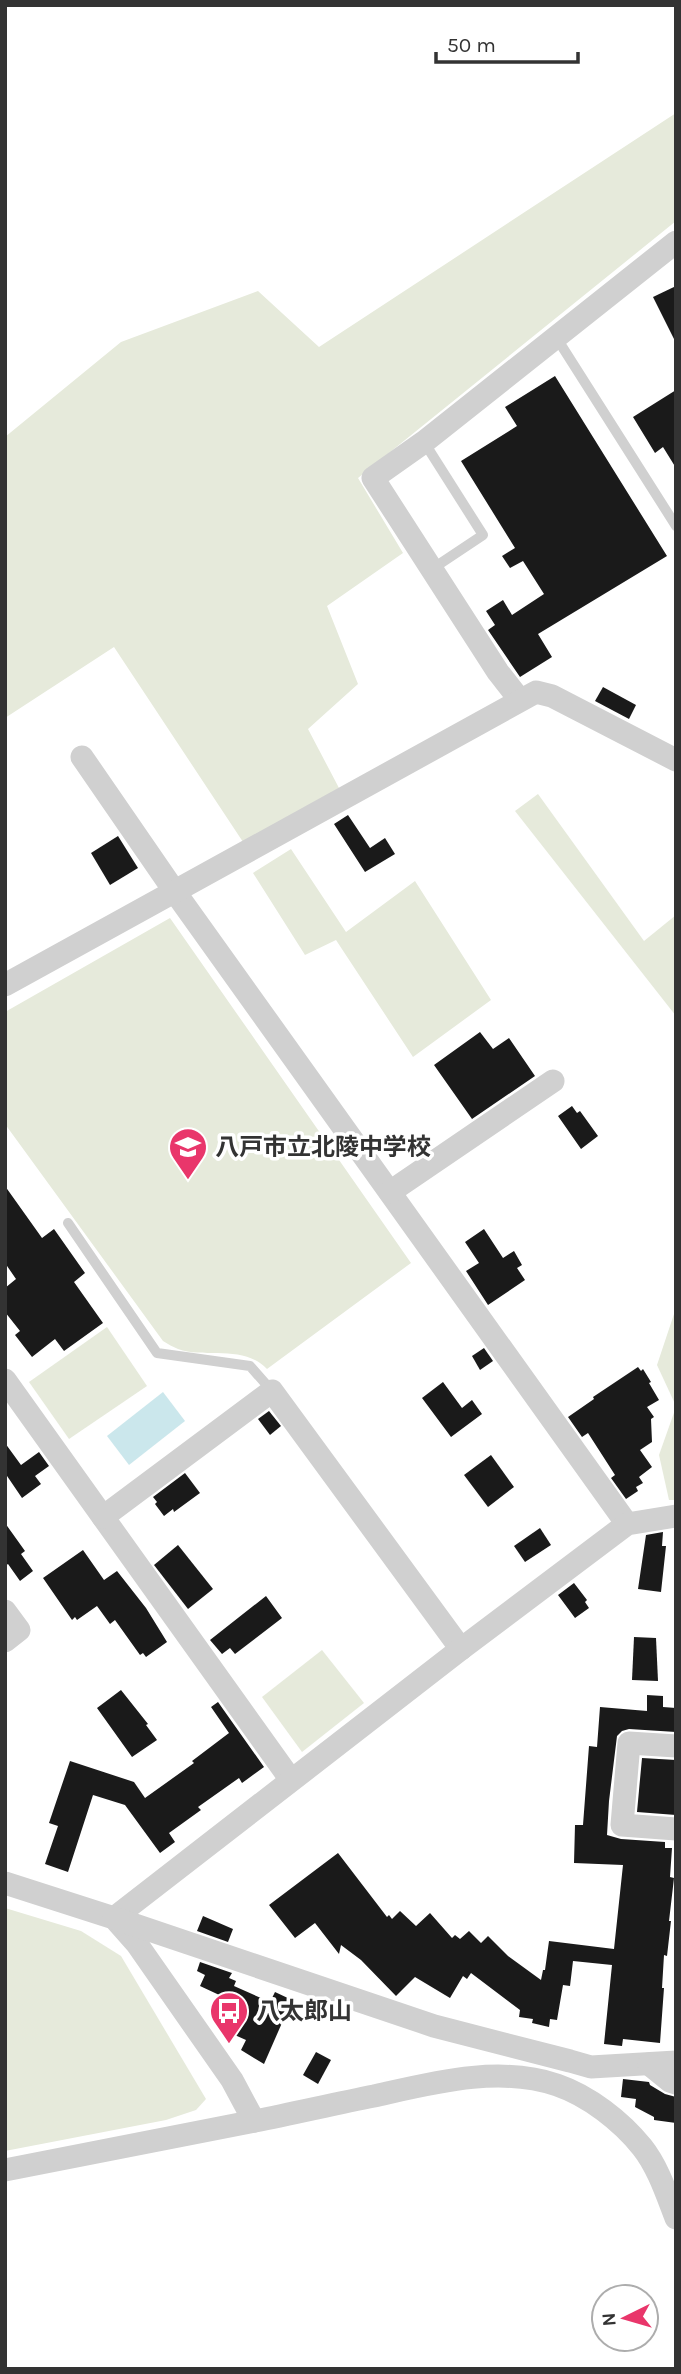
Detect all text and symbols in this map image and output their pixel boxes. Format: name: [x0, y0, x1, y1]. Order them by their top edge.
scale bar: [436, 21, 578, 65]
text: 50 m: [447, 33, 496, 57]
school or university icon: 八戸市立北陵中学校: [167, 1126, 209, 1181]
place label: 八戸市立北陵中学校: [215, 1133, 431, 1161]
bus stop icon: 八太郎山: [208, 1990, 250, 2045]
place label: 八太郎山: [256, 1997, 352, 2025]
north arrow: [590, 2283, 660, 2353]
text: N: [598, 2312, 621, 2327]

